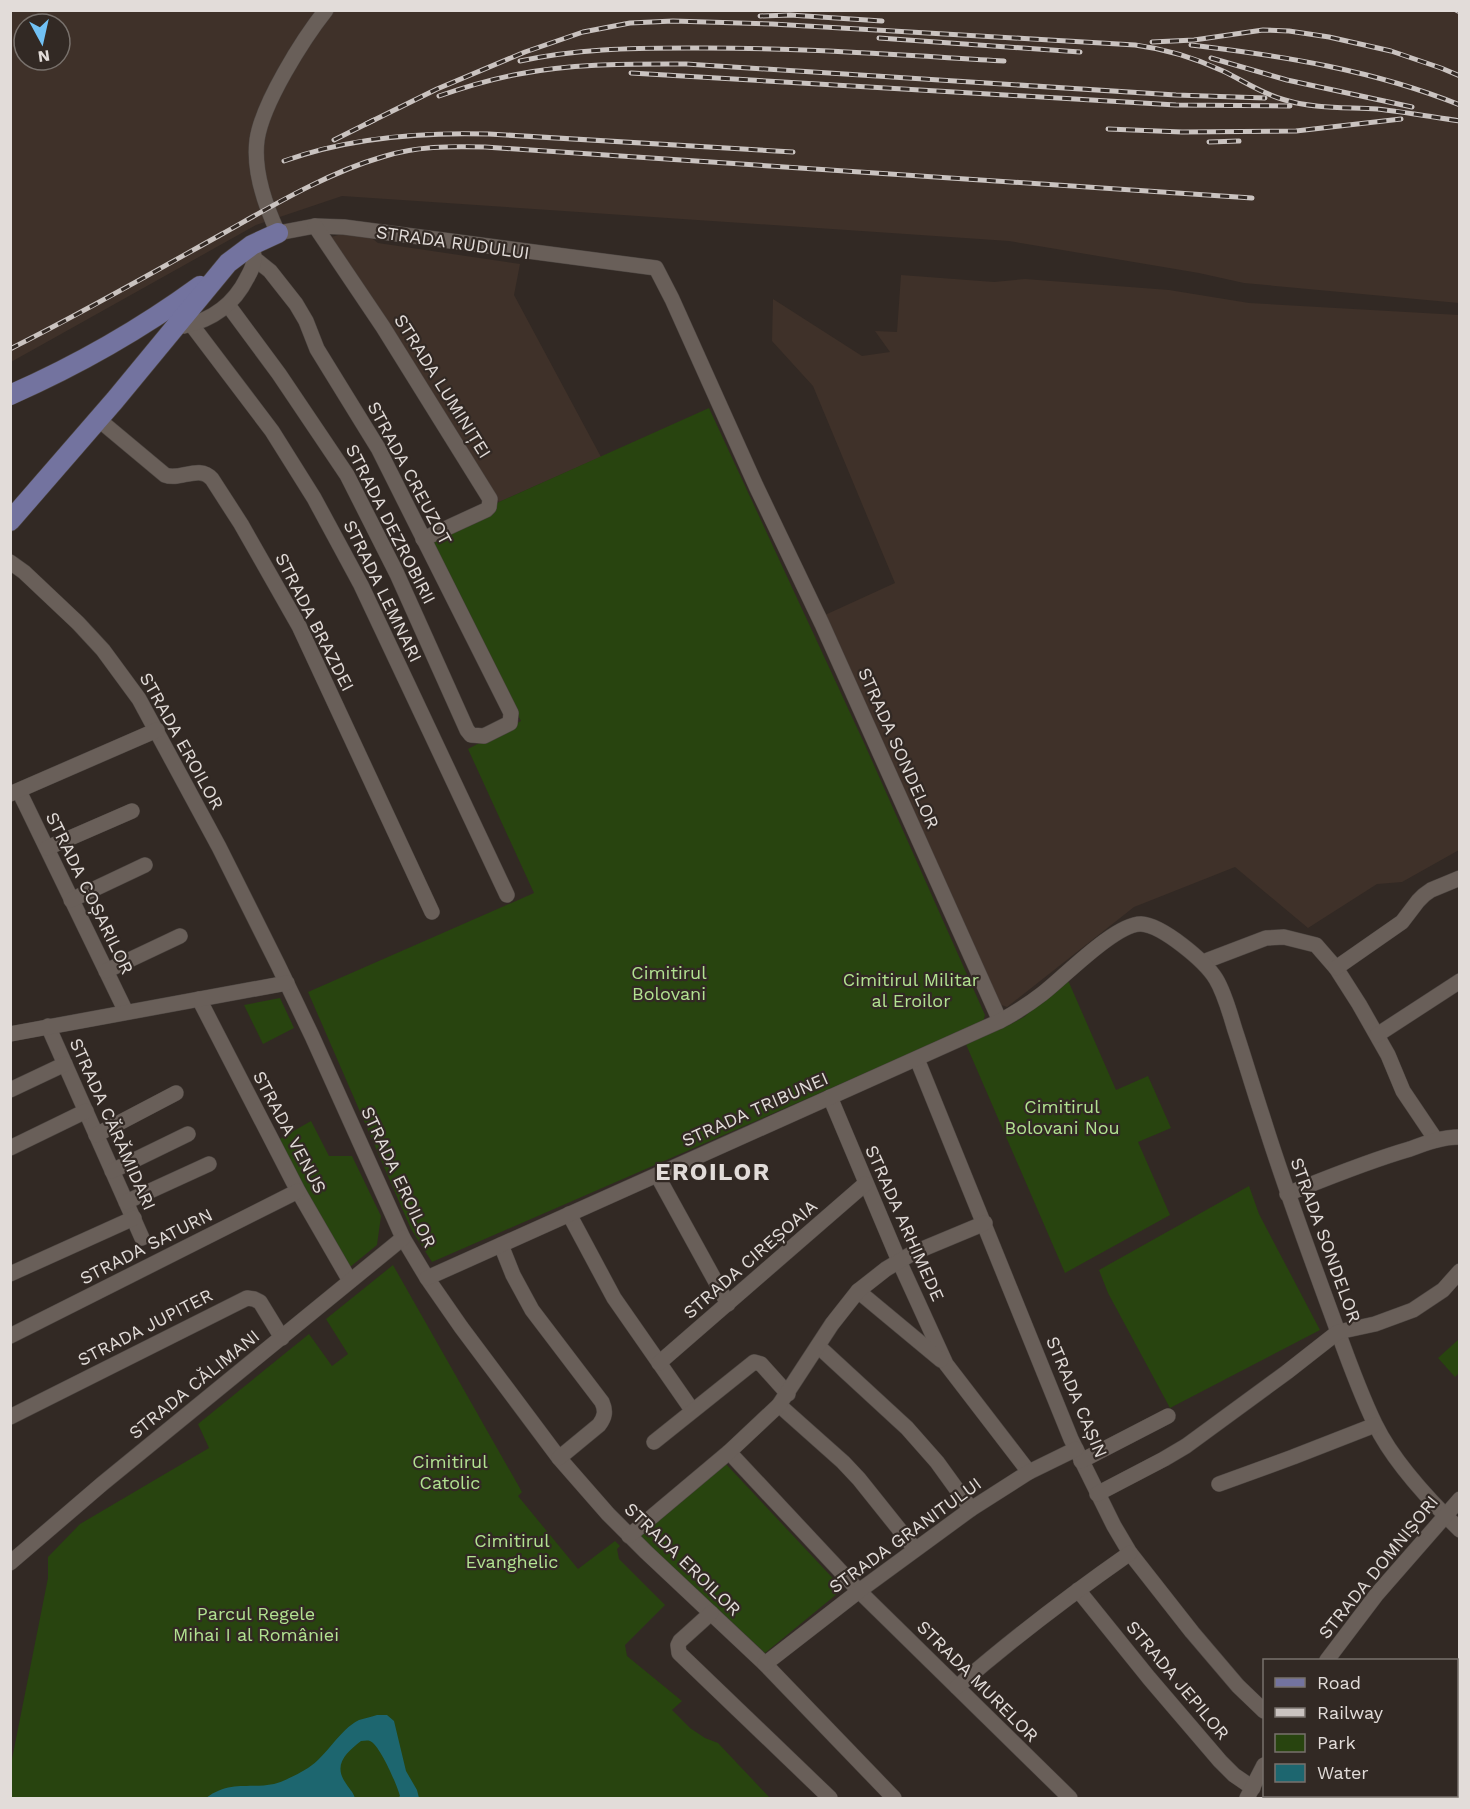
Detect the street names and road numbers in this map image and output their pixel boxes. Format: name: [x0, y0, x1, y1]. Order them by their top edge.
street label: STRADA RUDULUI: [375, 221, 531, 263]
street label: STRADA LUMINIȚEI: [390, 310, 496, 462]
street label: STRADA CREUZOT: [363, 398, 457, 548]
street label: STRADA DEZROBIRII: [342, 441, 440, 607]
street label: STRADA LEMNARI: [339, 516, 427, 666]
street label: STRADA BRAZDEI: [271, 549, 359, 695]
street label: STRADA SONDELOR: [854, 664, 944, 832]
street label: STRADA EROILOR: [136, 669, 228, 813]
street label: STRADA COȘARILOR: [42, 809, 138, 978]
street label: STRADA CĂRĂMIDARI: [66, 1035, 160, 1213]
street label: STRADA VENUS: [249, 1067, 331, 1197]
street label: STRADA TRIBUNEI: [679, 1067, 831, 1151]
street label: STRADA EROILOR: [357, 1103, 441, 1251]
street label: STRADA ARHIMEDE: [861, 1142, 949, 1304]
street label: STRADA SONDELOR: [1286, 1155, 1366, 1325]
street label: STRADA CIREȘOAIA: [679, 1195, 821, 1323]
street label: STRADA SATURN: [76, 1203, 216, 1289]
street label: STRADA JUPITER: [74, 1284, 216, 1370]
street label: STRADA CĂLIMANI: [125, 1325, 263, 1443]
street label: STRADA CAȘIN: [1042, 1333, 1112, 1461]
street label: STRADA GRANITULUI: [825, 1473, 985, 1597]
street label: STRADA DOMNIȘORI: [1314, 1491, 1442, 1643]
street label: STRADA EROILOR: [620, 1498, 746, 1620]
street label: STRADA MURELOR: [913, 1616, 1043, 1746]
street label: STRADA JEPILOR: [1122, 1616, 1234, 1744]

